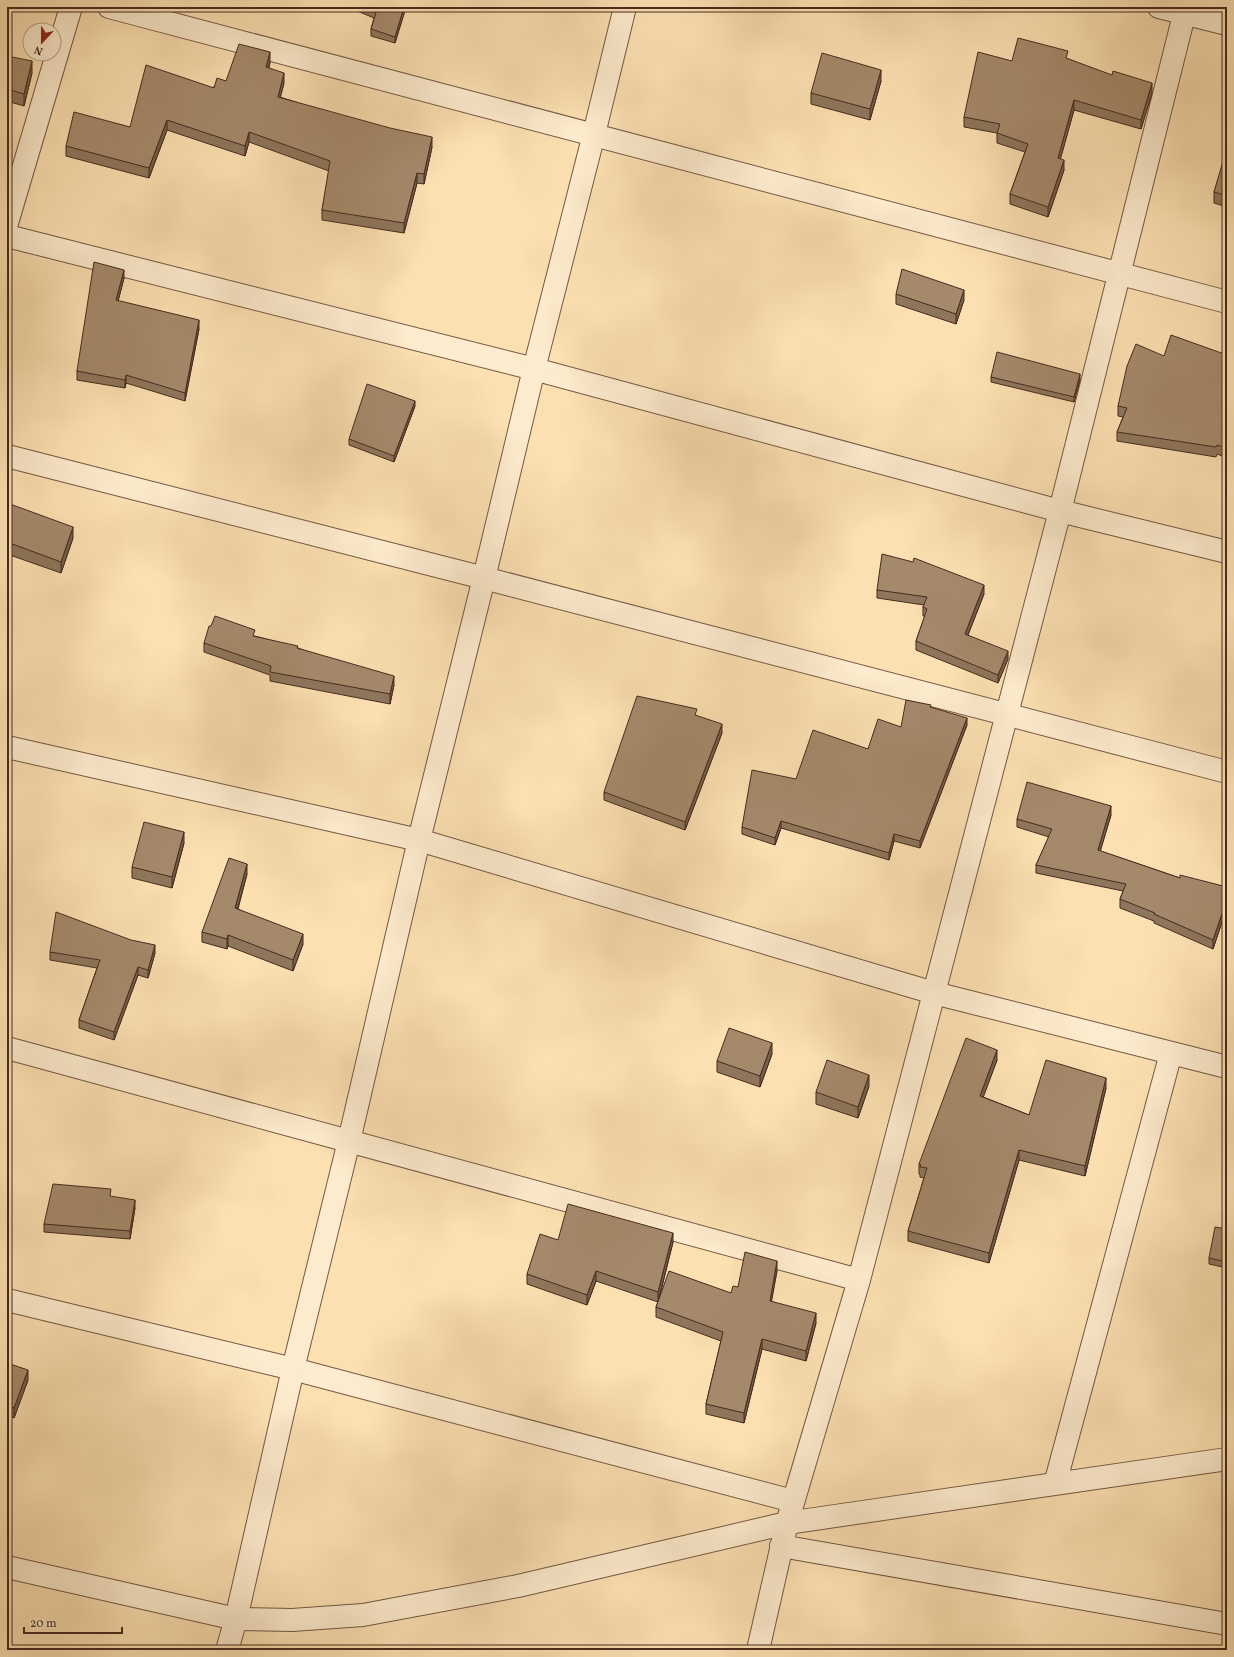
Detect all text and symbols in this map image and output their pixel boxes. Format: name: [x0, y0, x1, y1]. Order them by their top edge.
north arrow: [22, 22, 62, 62]
text: N: [32, 41, 45, 58]
scale bar: [24, 1609, 122, 1635]
text: 20 m: [30, 1616, 57, 1632]

